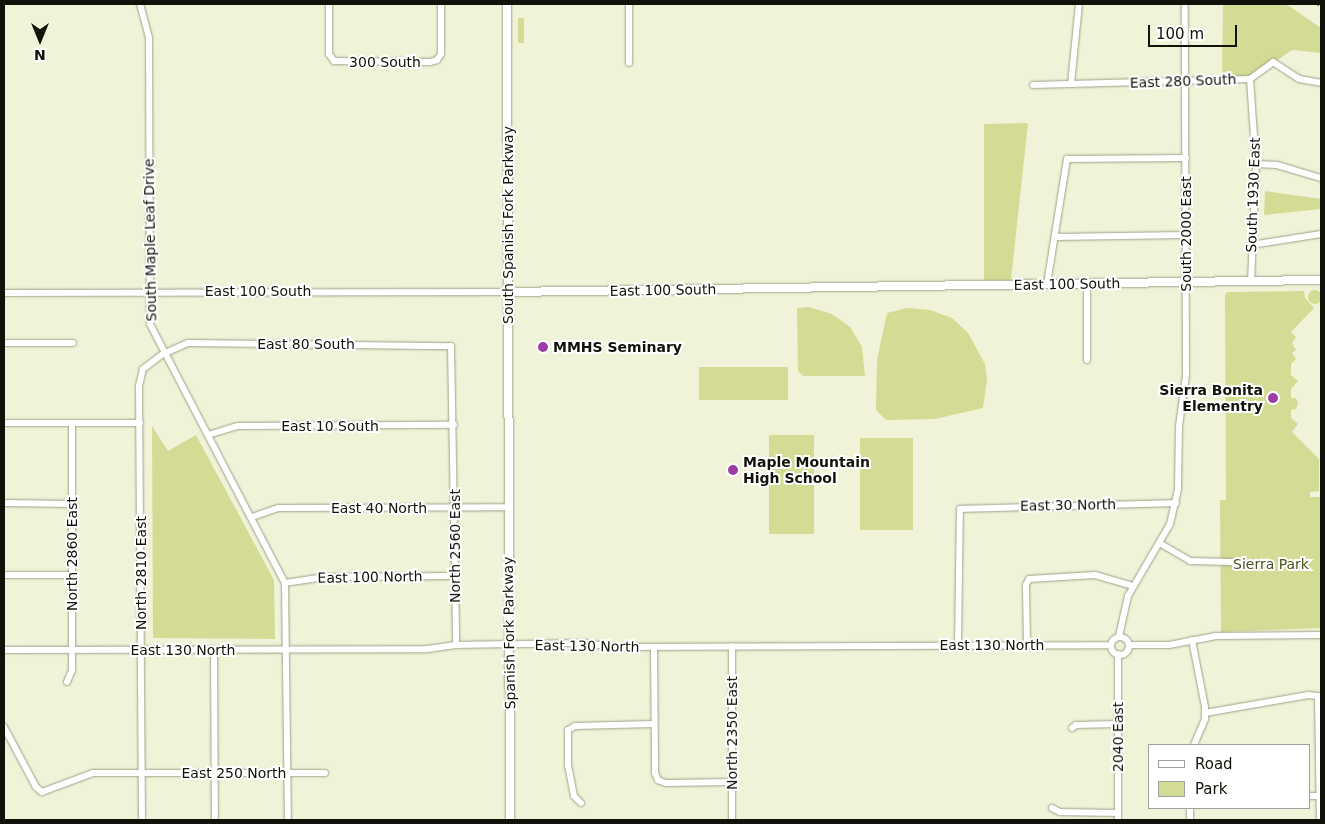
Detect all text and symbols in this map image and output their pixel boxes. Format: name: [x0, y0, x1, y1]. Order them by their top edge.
north arrow: [15, 15, 65, 65]
scale bar: [1150, 15, 1239, 47]
text: 100 m: [1156, 25, 1204, 43]
text: N: [34, 47, 46, 63]
street label: 300 South: [349, 54, 421, 70]
street label: East 280 South: [1129, 71, 1237, 91]
street label: South Spanish Fork Parkway: [500, 126, 516, 324]
street label: South 1930 East: [1243, 137, 1263, 253]
street label: South Maple Leaf Drive: [140, 158, 160, 322]
street label: South 2000 East: [1178, 176, 1194, 292]
street label: East 100 South: [1014, 275, 1120, 293]
street label: East 100 South: [610, 281, 716, 299]
street label: East 100 South: [205, 283, 311, 299]
street label: East 80 South: [257, 336, 355, 352]
place label: MMHS Seminary: [553, 339, 682, 355]
marker: MMHS Seminary: [537, 341, 549, 353]
place label: Sierra Bonita Elementry: [1159, 382, 1263, 414]
marker: Sierra Bonita Elementry: [1267, 392, 1279, 404]
street label: East 10 South: [281, 418, 379, 434]
place label: Maple Mountain High School: [743, 454, 870, 487]
marker: Maple Mountain High School: [727, 464, 739, 476]
street label: North 2560 East: [447, 489, 463, 603]
street label: East 30 North: [1020, 496, 1116, 514]
street label: North 2860 East: [64, 497, 80, 611]
street label: East 40 North: [331, 500, 427, 516]
street label: North 2810 East: [133, 516, 149, 630]
street label: Spanish Fork Parkway: [499, 556, 519, 710]
park label: Sierra Park: [1233, 556, 1309, 572]
street label: East 100 North: [317, 568, 423, 586]
street label: East 130 North: [534, 637, 640, 655]
street label: East 130 North: [940, 637, 1044, 653]
street label: East 130 North: [131, 642, 235, 658]
street label: North 2350 East: [724, 676, 740, 790]
street label: 2040 East: [1110, 702, 1126, 772]
legend: [1148, 744, 1310, 809]
text: Road: [1195, 755, 1233, 773]
street label: East 250 North: [182, 765, 286, 781]
text: Park: [1195, 780, 1227, 798]

